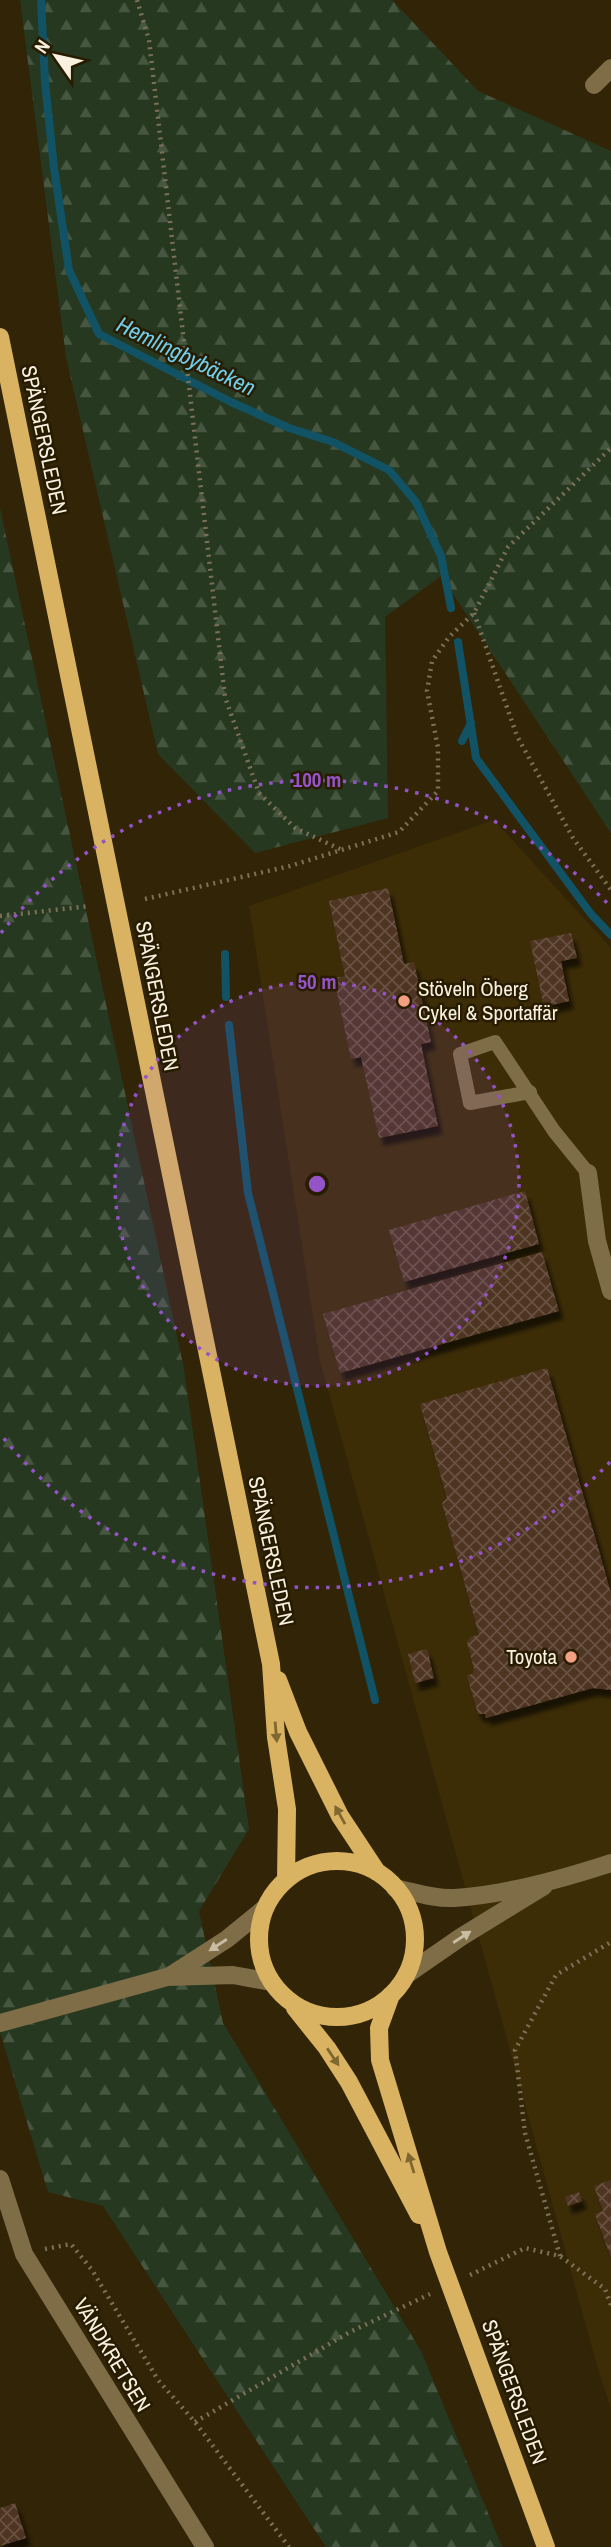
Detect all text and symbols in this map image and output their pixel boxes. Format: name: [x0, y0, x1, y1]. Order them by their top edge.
north arrow: [21, 21, 91, 91]
text: N: [28, 35, 56, 58]
water label: Hemlingbybäcken: [112, 309, 261, 403]
street label: SPÄNGERSLEDEN: [15, 363, 74, 517]
text: 100 m: [293, 765, 341, 794]
street label: SPÄNGERSLEDEN: [129, 919, 186, 1073]
text: 50 m: [297, 967, 337, 996]
place label: Stöveln Öberg Cykel & Sportaffär: [418, 974, 558, 1027]
marker: Stöveln Öberg Cykel & Sportaffär: [396, 993, 412, 1009]
centre of rings: [305, 1172, 329, 1196]
street label: SPÄNGERSLEDEN: [242, 1474, 301, 1628]
place label: Toyota: [506, 1642, 557, 1671]
marker: Toyota: [563, 1649, 579, 1665]
one-way arrow: [271, 1721, 282, 1743]
one-way arrow: [334, 1805, 346, 1824]
one-way arrow: [453, 1930, 472, 1943]
one-way arrow: [208, 1938, 227, 1951]
one-way arrow: [326, 2048, 340, 2066]
one-way arrow: [406, 2152, 416, 2173]
street label: VÄNDKRETSEN: [67, 2292, 158, 2417]
street label: SPÄNGERSLEDEN: [475, 2316, 554, 2468]

